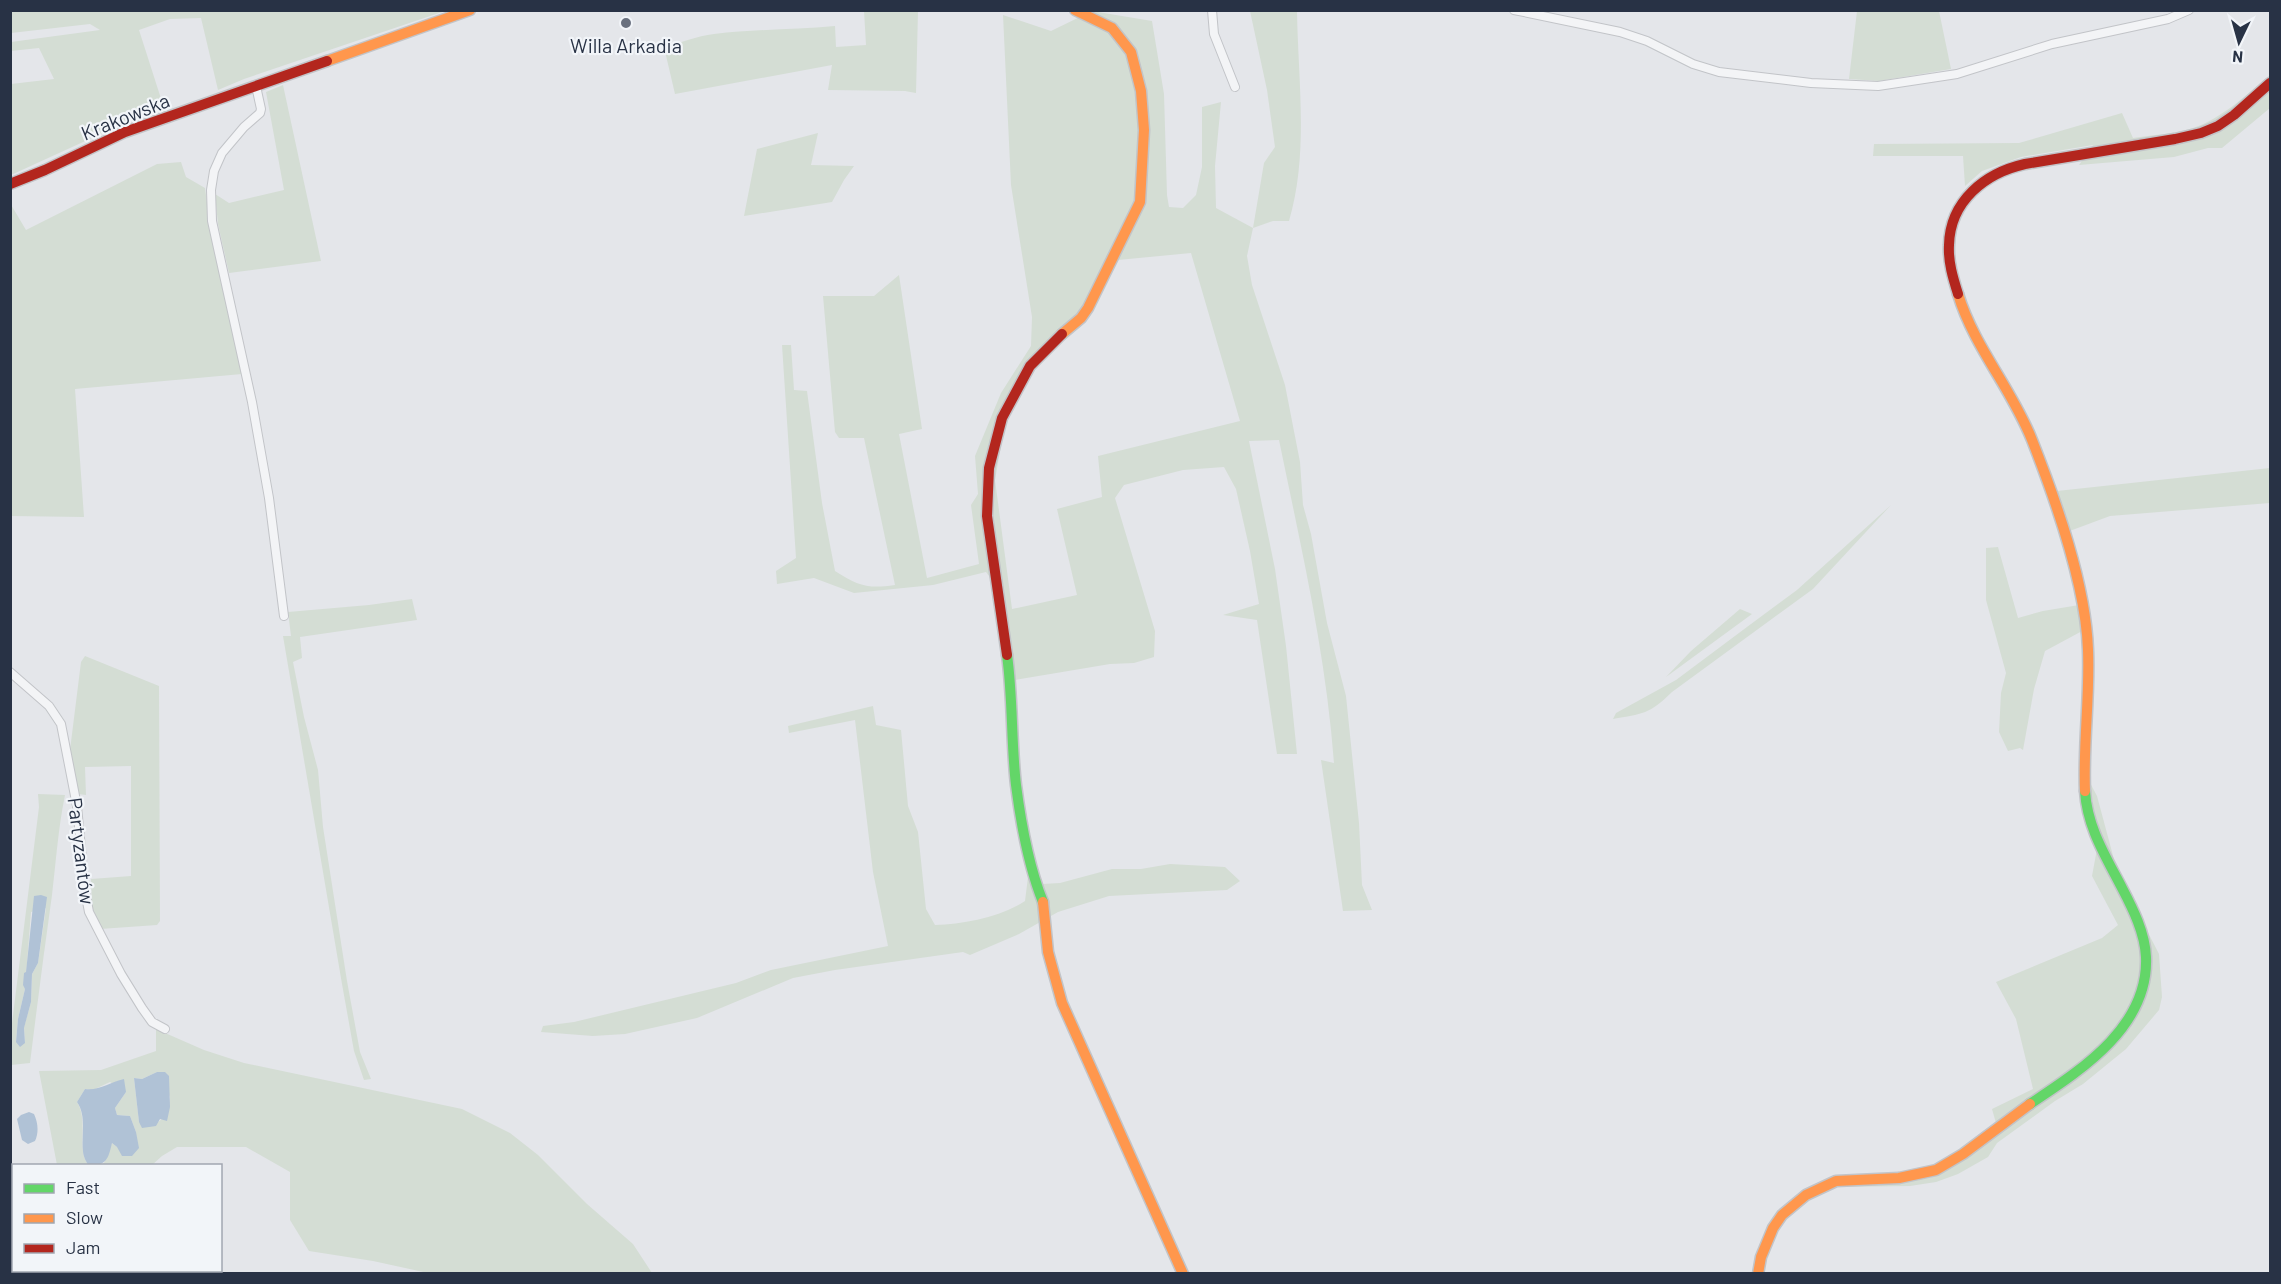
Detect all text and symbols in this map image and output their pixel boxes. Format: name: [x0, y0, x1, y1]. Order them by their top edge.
north arrow: [2209, 12, 2269, 72]
marker: Willa Arkadia: [619, 16, 633, 30]
place label: Willa Arkadia: [570, 33, 682, 57]
text: N: [2232, 48, 2244, 67]
street label: Krakowska: [77, 87, 173, 145]
street label: Partyzantów: [64, 796, 100, 906]
legend: [12, 1164, 222, 1272]
text: Fast: [66, 1176, 100, 1198]
text: Slow: [66, 1206, 103, 1228]
text: Jam: [66, 1236, 100, 1258]

